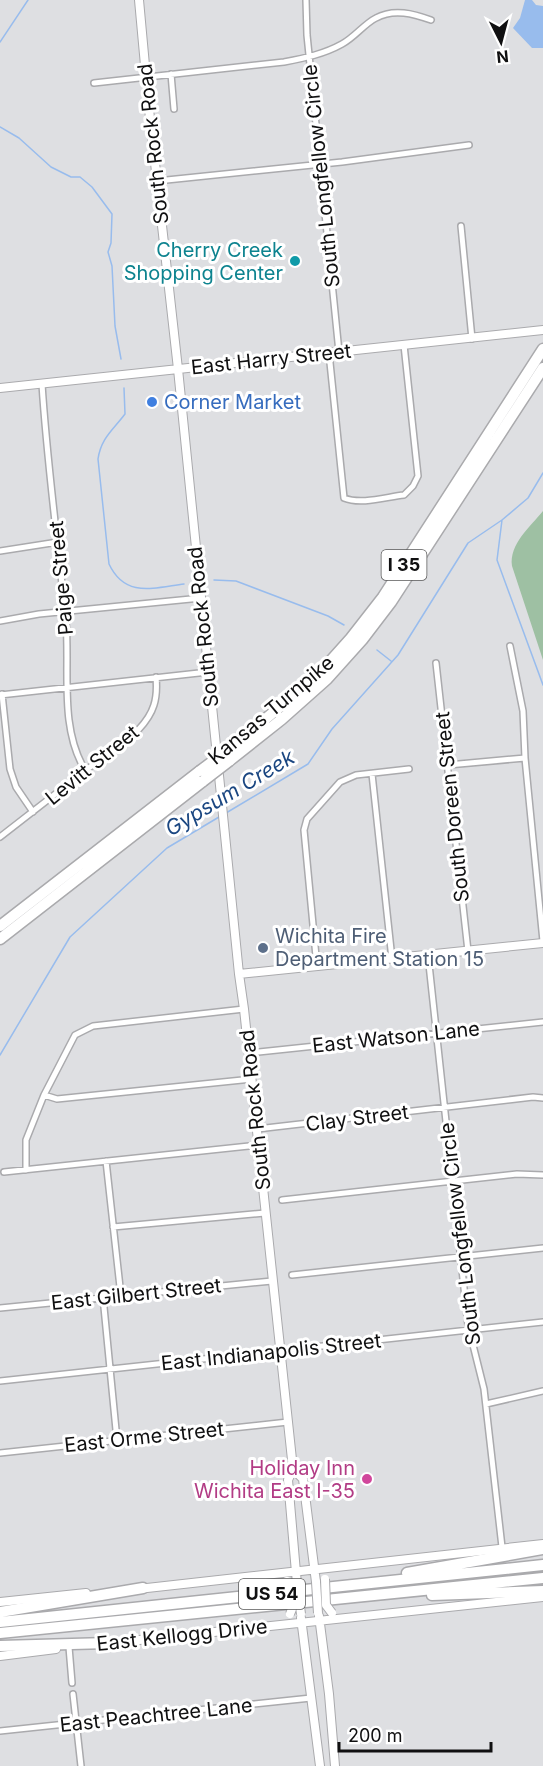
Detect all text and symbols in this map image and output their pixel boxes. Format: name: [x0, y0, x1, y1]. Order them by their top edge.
north arrow: [471, 12, 531, 72]
text: N: [495, 46, 510, 68]
street label: South Rock Road: [133, 62, 173, 226]
street label: South Longfellow Circle: [297, 63, 345, 289]
place label: Cherry Creek Shopping Center: [124, 238, 283, 285]
marker: Cherry Creek Shopping Center: [288, 254, 302, 268]
street label: East Harry Street: [190, 339, 353, 379]
place label: Corner Market: [164, 390, 301, 414]
marker: Corner Market: [145, 395, 159, 409]
street label: Paige Street: [44, 519, 78, 636]
street label: South Rock Road: [183, 545, 223, 709]
road number: I 35: [382, 550, 426, 580]
street label: Kansas Turnpike: [203, 650, 339, 770]
street label: South Doreen Street: [430, 710, 474, 903]
street label: Levitt Street: [40, 720, 144, 810]
water label: Gypsum Creek: [160, 744, 299, 841]
place label: Wichita Fire Department Station 15: [275, 924, 484, 971]
marker: Wichita Fire Department Station 15: [256, 941, 270, 955]
street label: East Watson Lane: [311, 1016, 481, 1058]
street label: South Rock Road: [235, 1028, 275, 1192]
street label: Clay Street: [304, 1100, 410, 1136]
street label: South Longfellow Circle: [434, 1121, 486, 1347]
street label: East Gilbert Street: [50, 1273, 223, 1315]
street label: East Indianapolis Street: [160, 1328, 383, 1375]
street label: East Orme Street: [63, 1417, 225, 1457]
place label: Holiday Inn Wichita East I-35: [194, 1456, 355, 1503]
marker: Holiday Inn Wichita East I-35: [360, 1472, 374, 1486]
road number: US 54: [239, 1579, 305, 1609]
street label: East Kellogg Drive: [95, 1614, 269, 1656]
street label: East Peachtree Lane: [58, 1693, 254, 1737]
scale bar: [339, 1715, 490, 1753]
text: 200 m: [348, 1725, 403, 1746]

